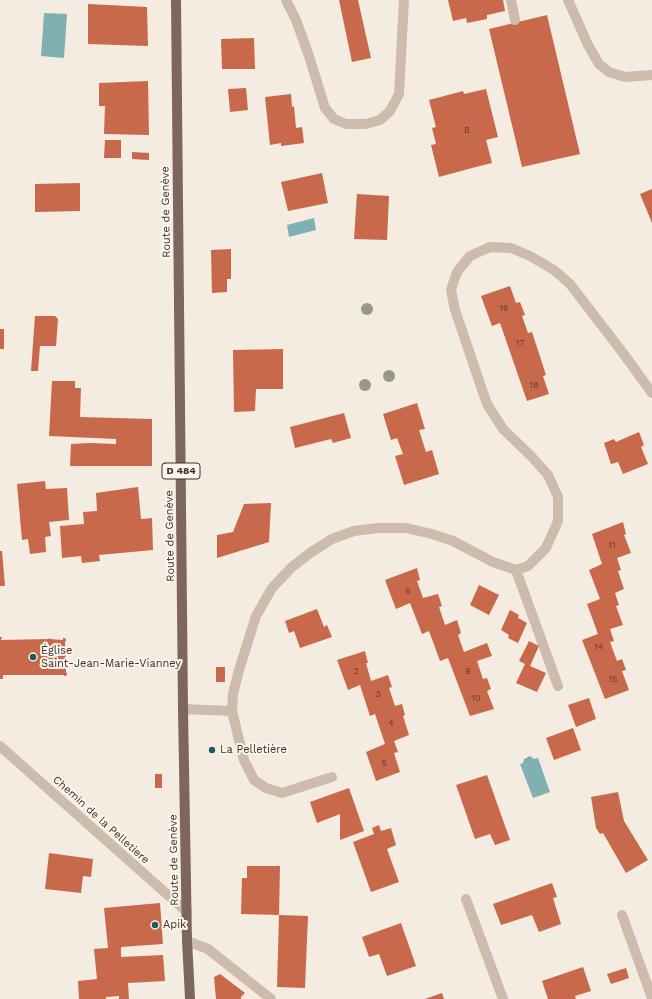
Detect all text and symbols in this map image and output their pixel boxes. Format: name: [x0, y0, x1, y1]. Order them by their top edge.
house number: B: [464, 125, 470, 135]
street label: Route de Genève: [159, 166, 173, 258]
house number: 16: [500, 303, 508, 313]
house number: 17: [516, 338, 524, 348]
house number: 18: [529, 380, 539, 390]
road number: D 484: [162, 463, 200, 479]
street label: Route de Genève: [163, 490, 177, 582]
house number: 11: [608, 540, 616, 550]
house number: 6: [405, 586, 411, 596]
house number: 14: [594, 642, 604, 652]
place label: Église Saint-Jean-Marie-Vianney: [41, 644, 181, 670]
marker: Église Saint-Jean-Marie-Vianney: [28, 652, 38, 662]
house number: 2: [353, 666, 359, 676]
house number: 9: [465, 666, 471, 676]
house number: 15: [609, 674, 617, 684]
house number: 3: [375, 689, 381, 699]
house number: 10: [471, 693, 481, 703]
house number: 4: [388, 718, 394, 728]
place label: La Pelletière: [220, 743, 287, 757]
marker: La Pelletière: [207, 745, 217, 755]
house number: 5: [381, 758, 387, 768]
street label: Chemin de la Pelletiere: [50, 773, 152, 867]
street label: Route de Genève: [167, 814, 181, 906]
place label: Apik: [163, 918, 186, 932]
marker: Apik: [150, 920, 160, 930]

